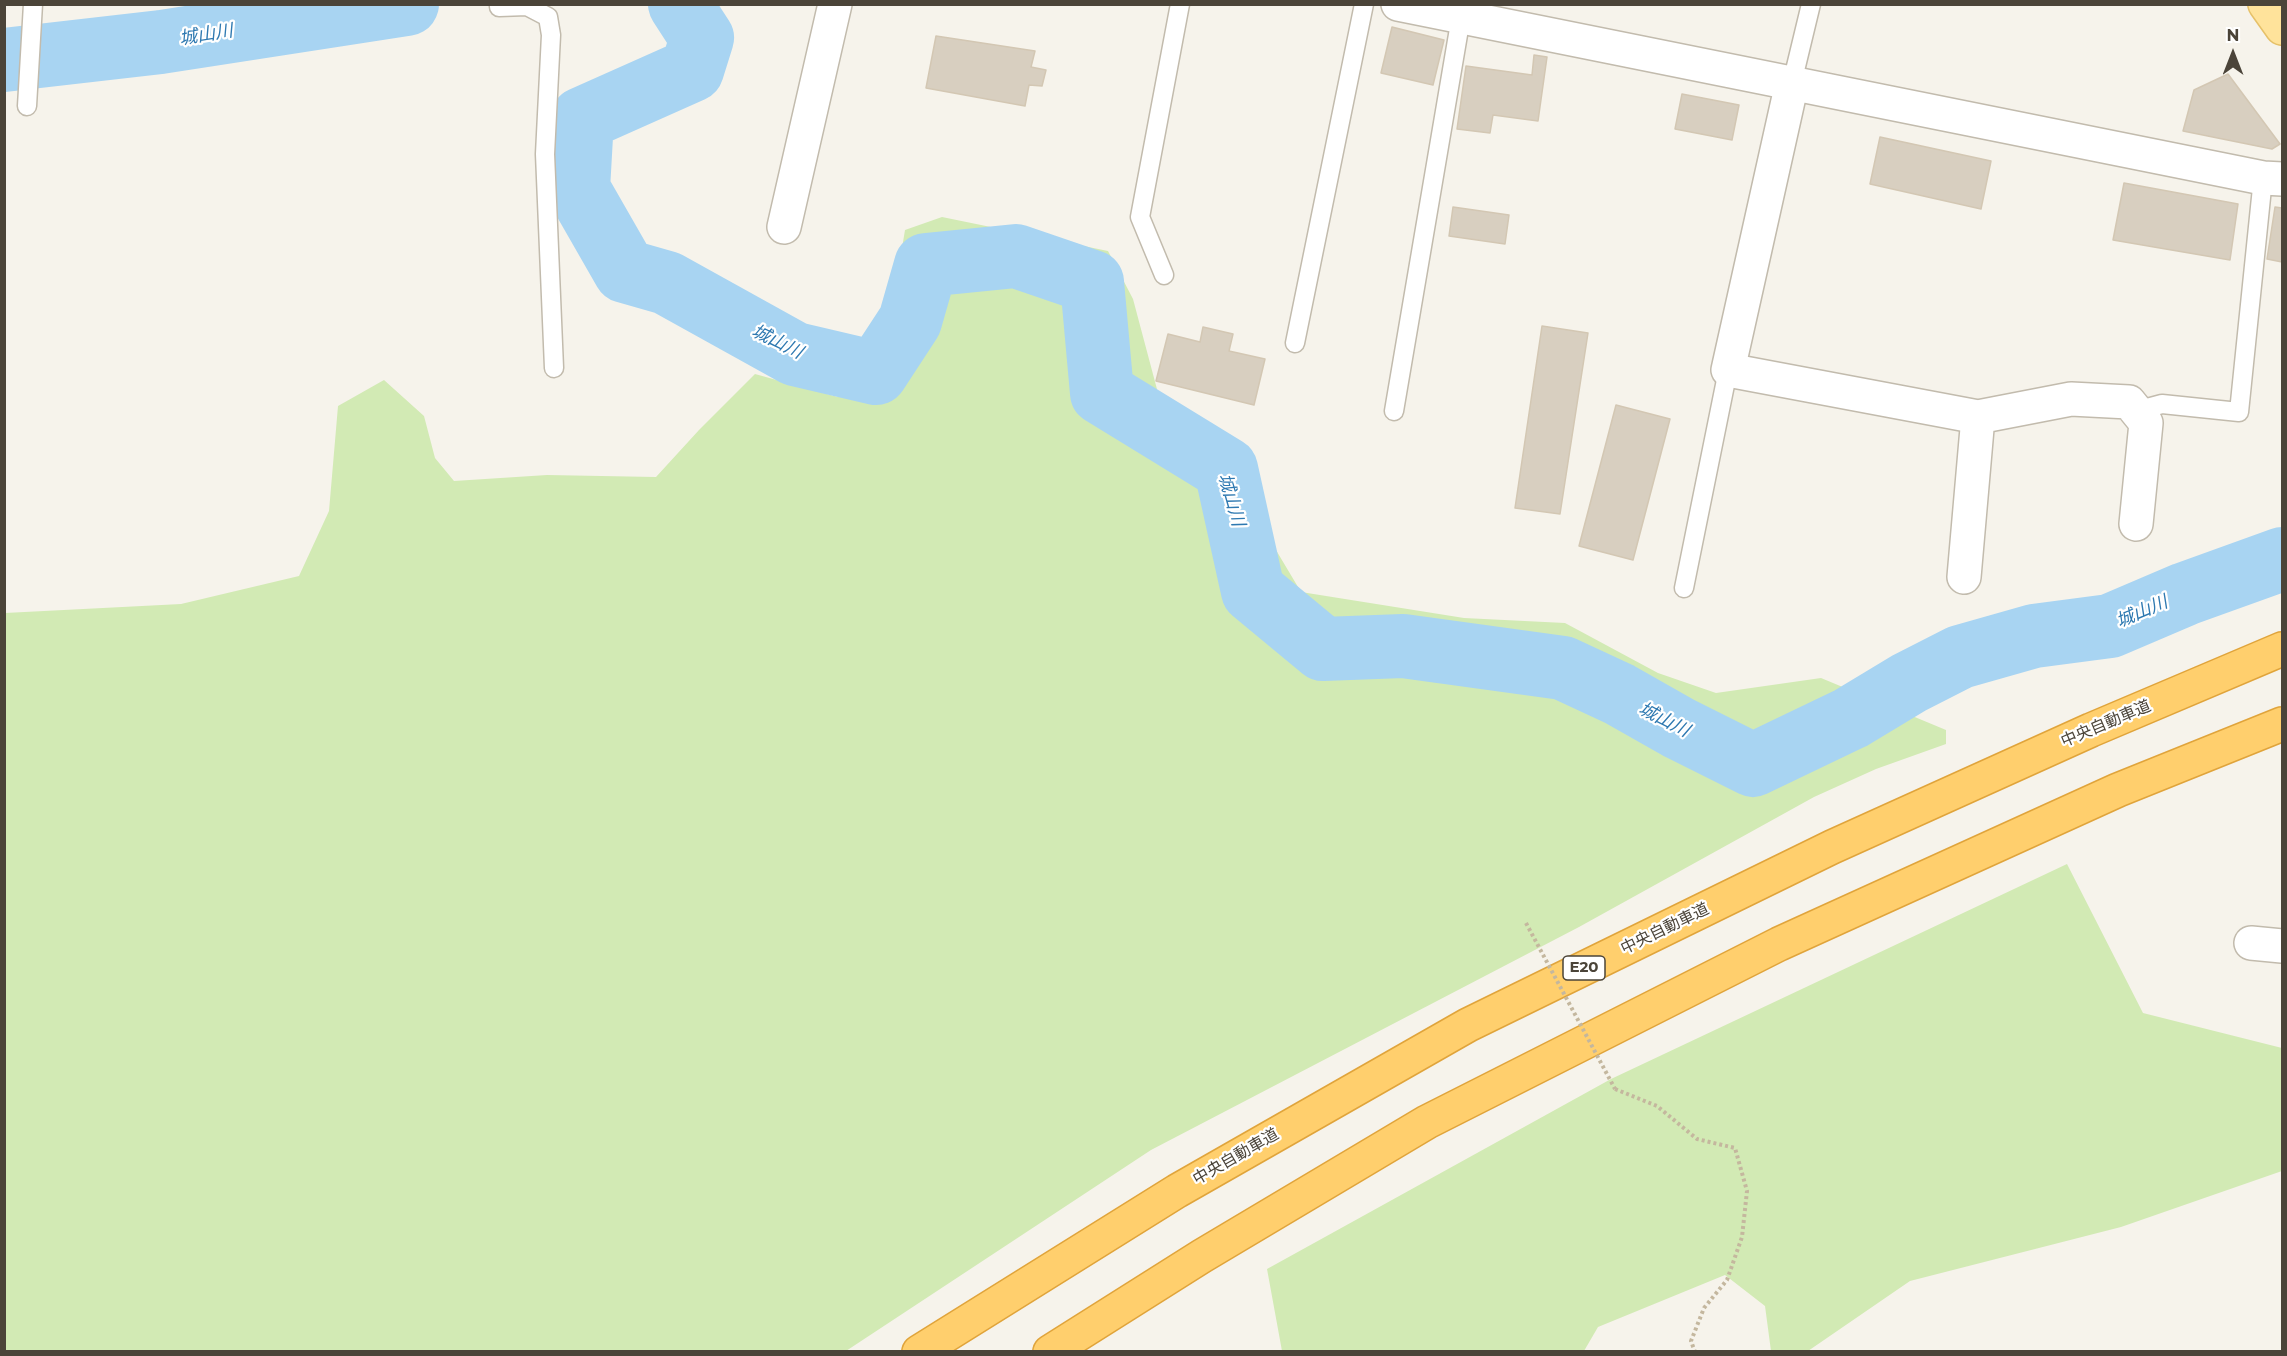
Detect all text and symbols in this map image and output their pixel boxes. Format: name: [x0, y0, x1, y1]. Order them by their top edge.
water label: 城山川: [178, 20, 234, 50]
north arrow: [2203, 24, 2263, 84]
text: N: [2227, 26, 2239, 45]
water label: 城山川: [748, 320, 806, 364]
water label: 城山川: [1213, 471, 1249, 529]
water label: 城山川: [2113, 592, 2171, 632]
street label: 中央自動車道: [2058, 696, 2154, 752]
water label: 城山川: [1635, 698, 1693, 742]
street label: 中央自動車道: [1618, 899, 1712, 959]
road number: E20: [1563, 956, 1605, 980]
street label: 中央自動車道: [1190, 1125, 1282, 1189]

